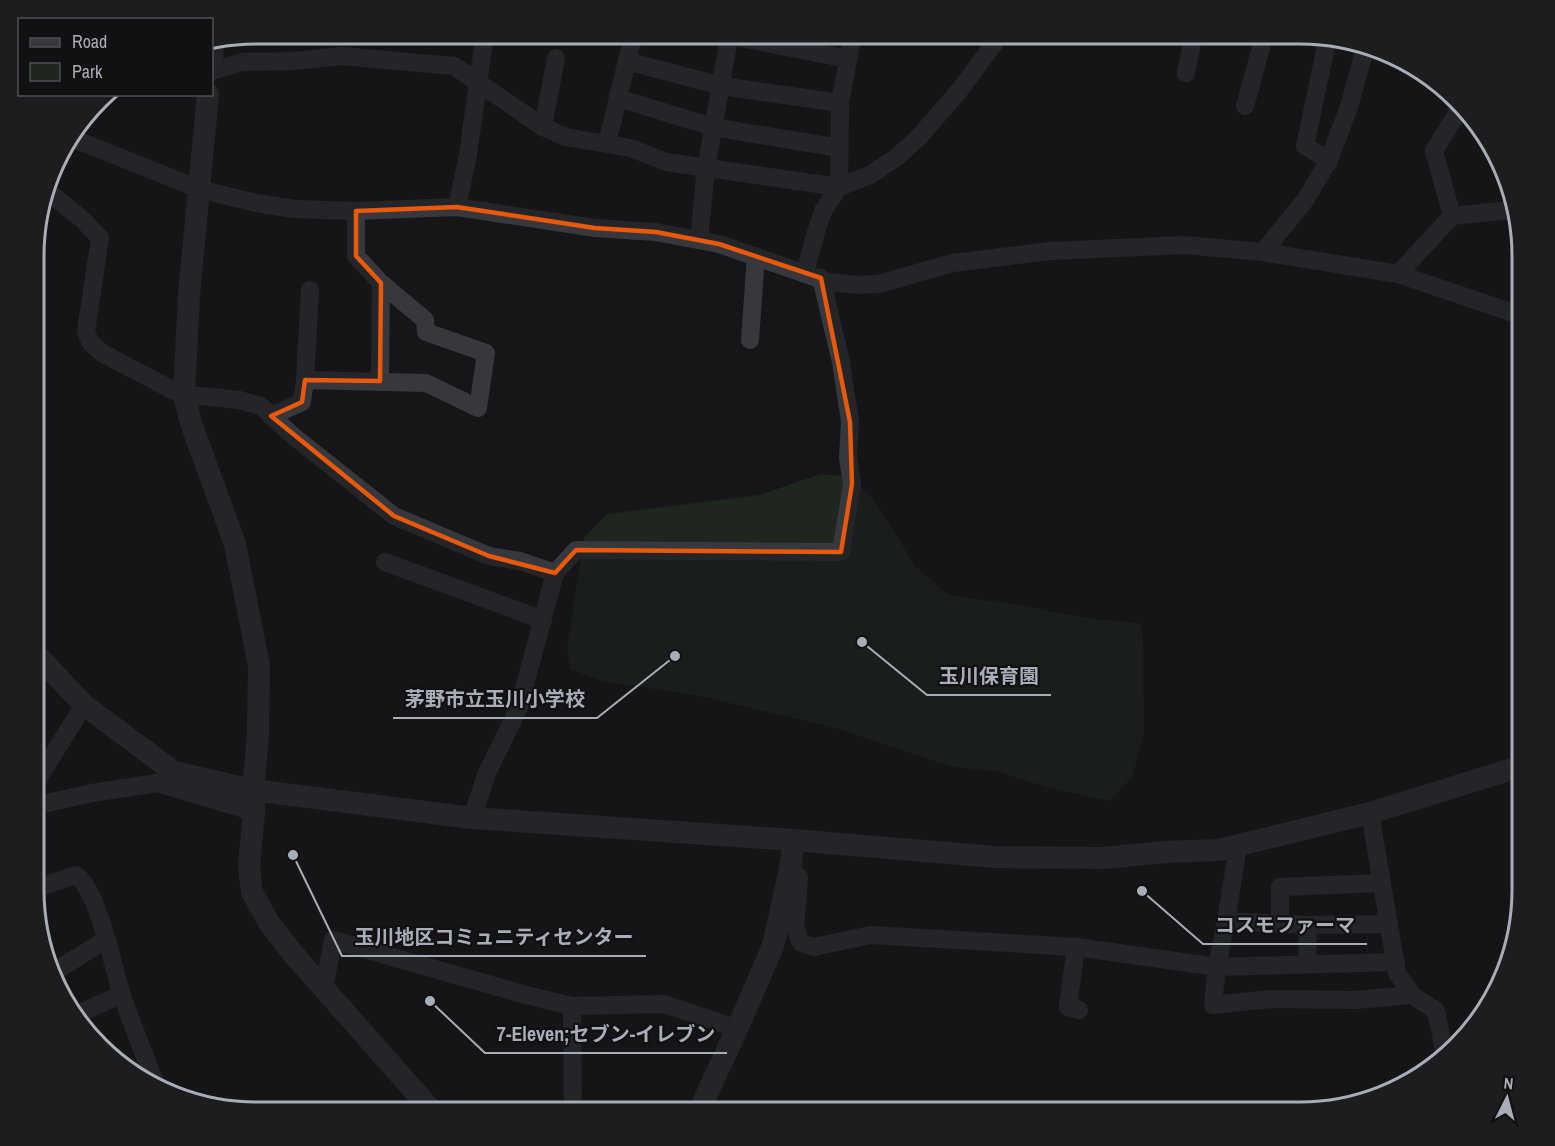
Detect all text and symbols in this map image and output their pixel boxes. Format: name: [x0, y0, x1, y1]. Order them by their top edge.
legend: [18, 18, 213, 96]
text: Road: [72, 29, 107, 54]
text: Park: [72, 59, 103, 84]
callout: 玉川保育園: [927, 657, 1051, 695]
text: 玉川保育園: [939, 662, 1039, 689]
callout: 茅野市立玉川小学校: [393, 680, 597, 718]
text: 茅野市立玉川小学校: [405, 685, 585, 712]
callout: コスモファーマ: [1203, 906, 1367, 944]
text: コスモファーマ: [1215, 911, 1355, 938]
callout: 玉川地区コミュニティセンター: [342, 918, 646, 956]
text: 玉川地区コミュニティセンター: [355, 923, 633, 950]
callout: 7-Eleven;セブン-イレブン: [485, 1015, 727, 1053]
text: 7-Eleven;セブン-イレブン: [497, 1020, 715, 1047]
north arrow: [1477, 1068, 1537, 1128]
text: N: [1503, 1072, 1514, 1095]

